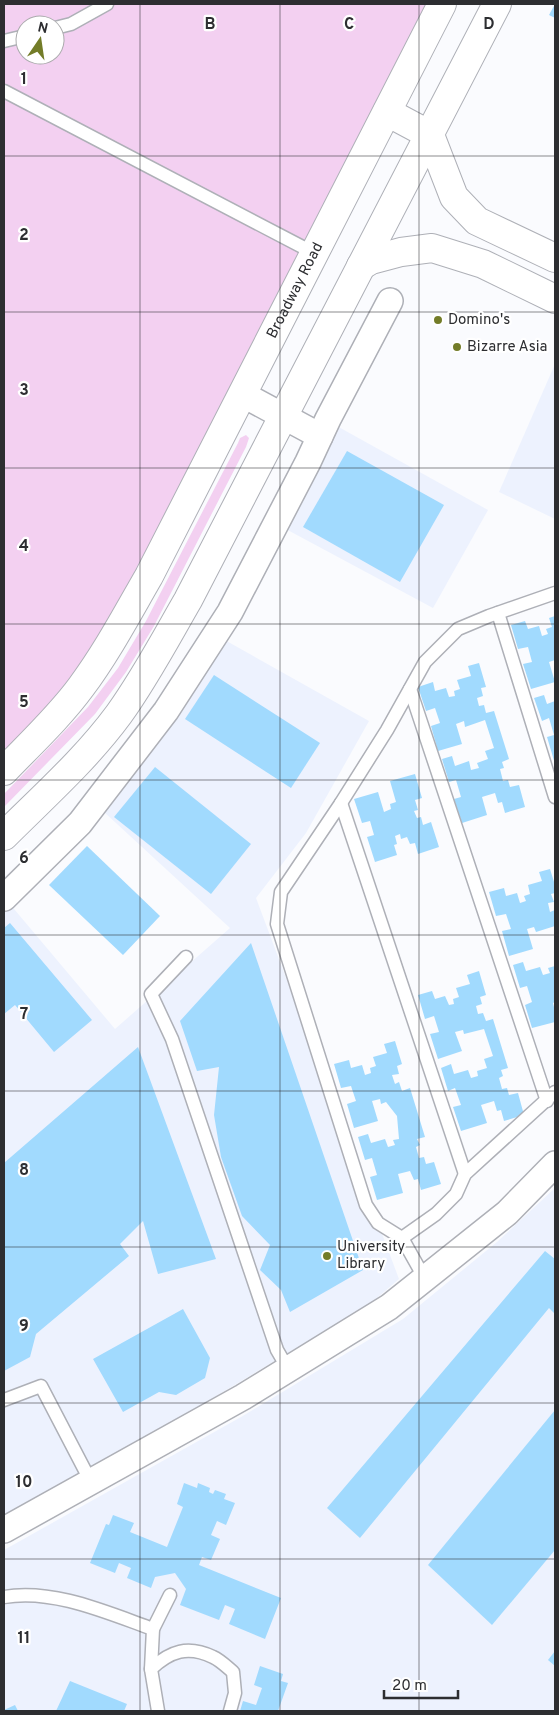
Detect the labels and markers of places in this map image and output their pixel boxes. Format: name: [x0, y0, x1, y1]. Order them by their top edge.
place label: Domino's: [448, 311, 510, 330]
marker: Domino's: [432, 314, 444, 326]
place label: Bizarre Asia: [467, 338, 547, 357]
marker: Bizarre Asia: [451, 341, 463, 353]
place label: University Library: [337, 1238, 405, 1274]
marker: University Library: [321, 1250, 333, 1262]

